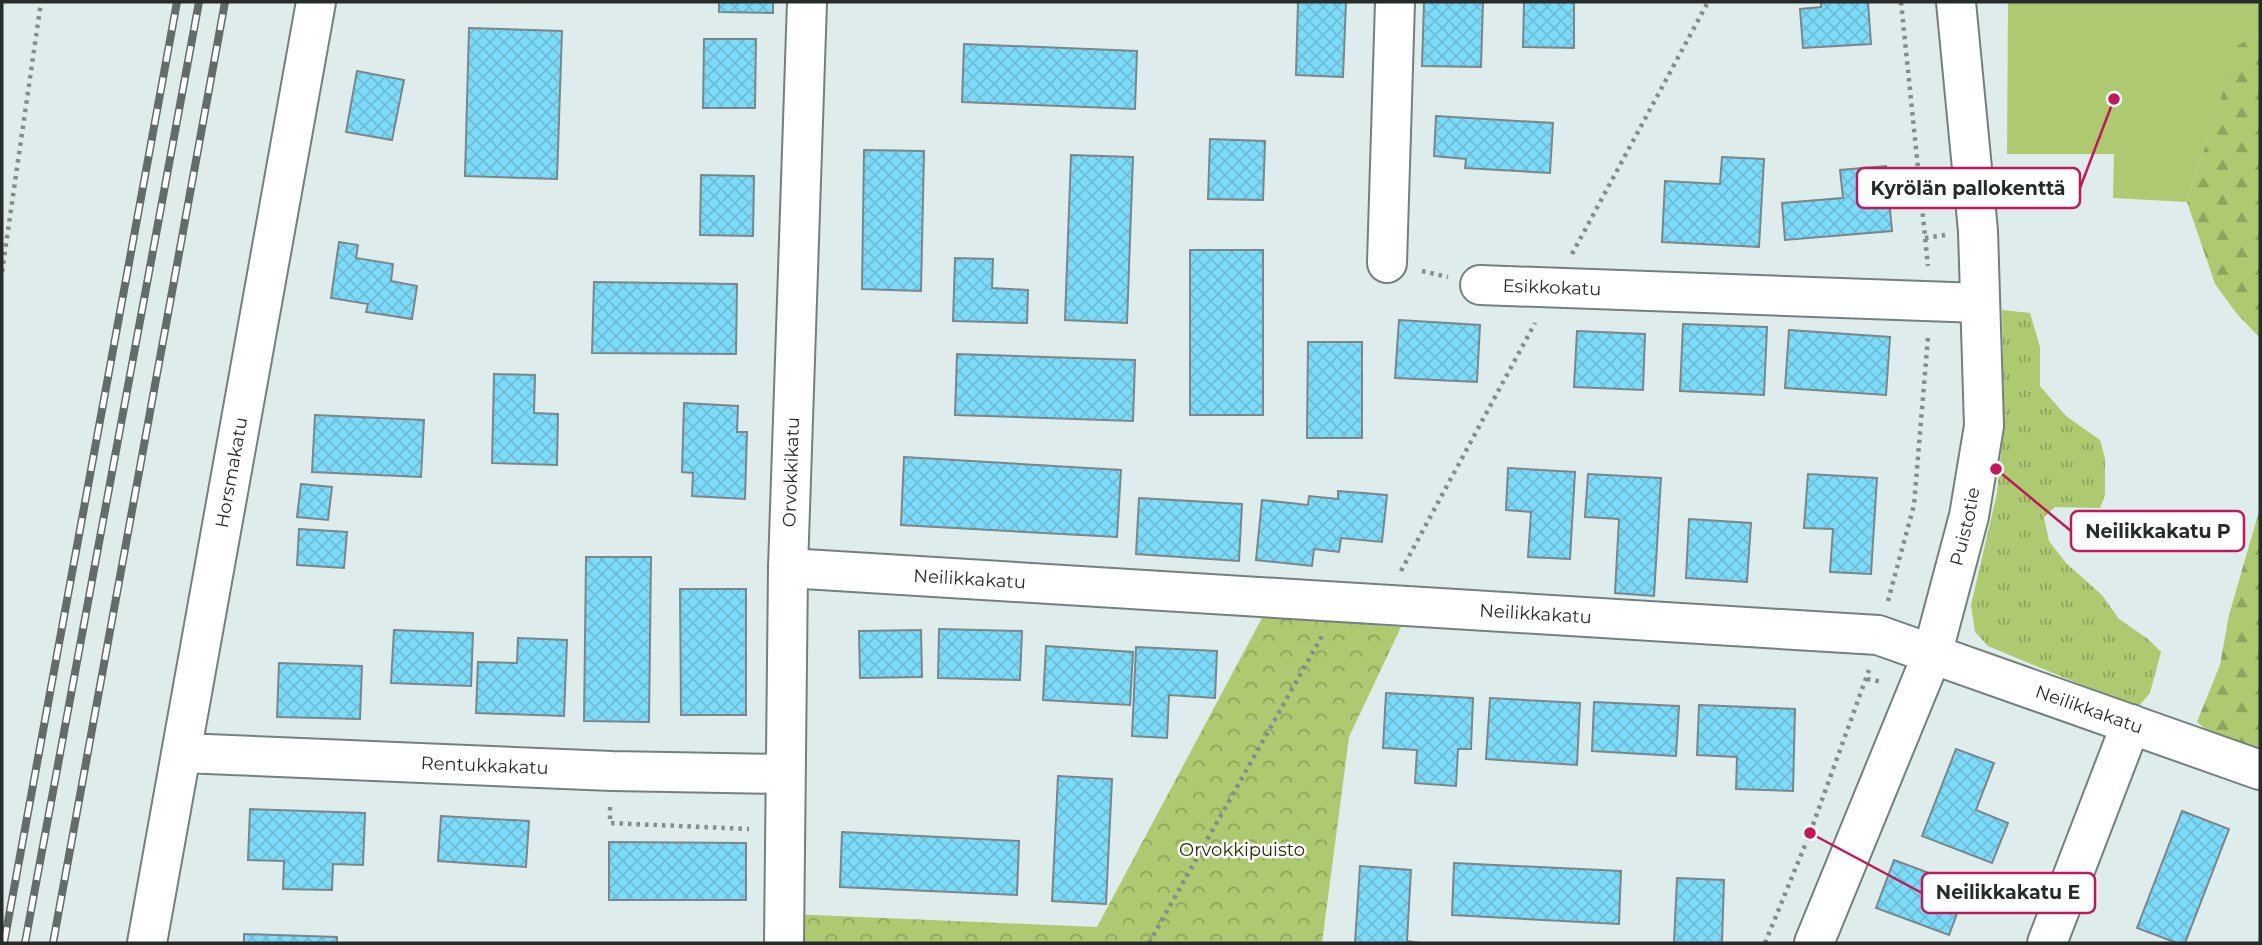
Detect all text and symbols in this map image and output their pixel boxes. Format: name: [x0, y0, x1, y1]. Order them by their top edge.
callout: Kyrölän pallokenttä: [1857, 168, 2080, 208]
text: Kyrölän pallokenttä: [1870, 177, 2066, 200]
street label: Esikkokatu: [1502, 275, 1602, 300]
street label: Horsmakatu: [211, 415, 252, 530]
street label: Orvokkikatu: [778, 417, 804, 528]
street label: Puistotie: [1945, 486, 1985, 568]
callout: Neilikkakatu P: [2071, 511, 2244, 551]
text: Neilikkakatu P: [2085, 520, 2231, 543]
street label: Neilikkakatu: [913, 565, 1027, 594]
street label: Neilikkakatu: [1479, 600, 1592, 628]
street label: Neilikkakatu: [2032, 680, 2146, 739]
street label: Rentukkakatu: [420, 752, 549, 779]
park label: Orvokkipuisto: [1179, 839, 1305, 861]
callout: Neilikkakatu E: [1922, 873, 2095, 913]
text: Neilikkakatu E: [1936, 881, 2080, 904]

